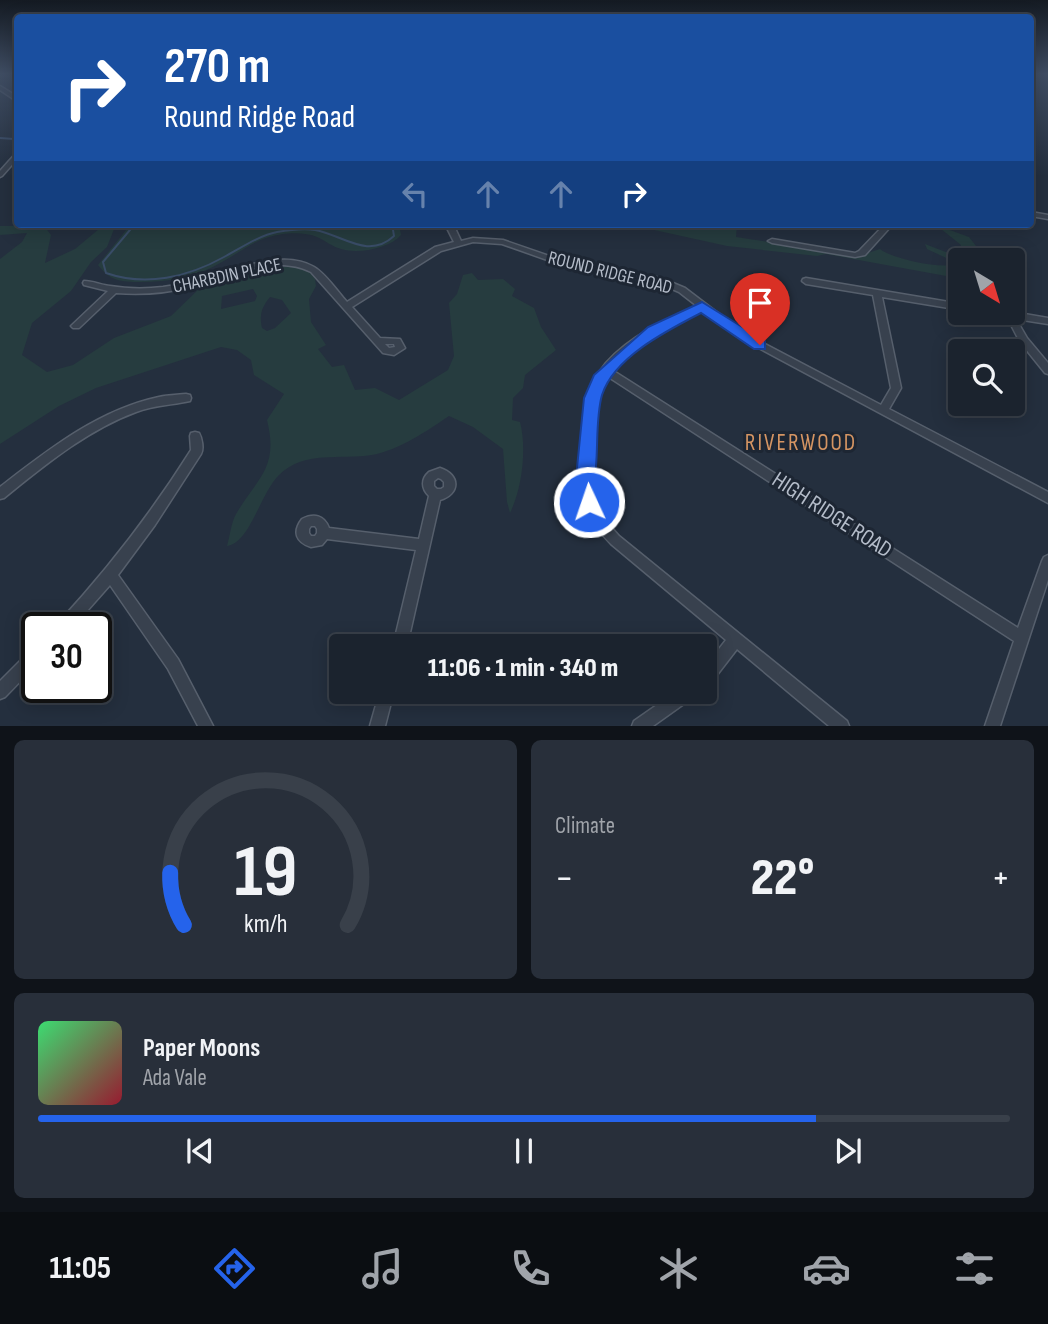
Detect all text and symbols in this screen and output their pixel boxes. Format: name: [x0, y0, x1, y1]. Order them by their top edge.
text: 270 m: [164, 38, 270, 97]
icon: right: [49, 42, 140, 133]
text: Round Ridge Road: [164, 98, 355, 137]
icon: left: [396, 175, 434, 213]
icon: ahead: [469, 175, 507, 213]
icon: ahead: [542, 175, 580, 213]
icon: right: [615, 175, 653, 213]
street label: ROUND RIDGE ROAD: [545, 246, 675, 300]
north arrow: [948, 248, 1026, 326]
map controls: [948, 248, 1025, 416]
street label: CHARBDIN PLACE: [171, 253, 283, 299]
pin: [730, 273, 790, 345]
icon: arrive: [741, 284, 779, 322]
button: search: [948, 339, 1025, 416]
district label: RIVERWOOD: [745, 429, 857, 457]
position arrow: [552, 465, 626, 539]
street label: HIGH RIDGE ROAD: [767, 466, 897, 564]
speed limit sign: 30: [21, 612, 112, 703]
text: 11:06 · 1 min · 340 m: [428, 653, 618, 684]
text: Climate: [555, 812, 615, 840]
text: 19: [234, 830, 297, 918]
text: 22°: [751, 847, 814, 910]
text: −: [555, 856, 574, 901]
text: +: [991, 856, 1010, 901]
text: km/h: [244, 909, 287, 940]
text: Paper Moons: [143, 1033, 260, 1064]
text: Ada Vale: [143, 1064, 207, 1092]
icon: previous: [181, 1132, 219, 1170]
icon: pause: [505, 1132, 543, 1170]
icon: next: [829, 1132, 867, 1170]
icon: directions: [210, 1244, 259, 1293]
icon: music: [358, 1244, 407, 1293]
icon: phone: [506, 1244, 555, 1293]
icon: climate: [654, 1244, 703, 1293]
icon: car: [802, 1244, 851, 1293]
icon: filters: [950, 1244, 999, 1293]
text: 11:05: [49, 1249, 111, 1288]

